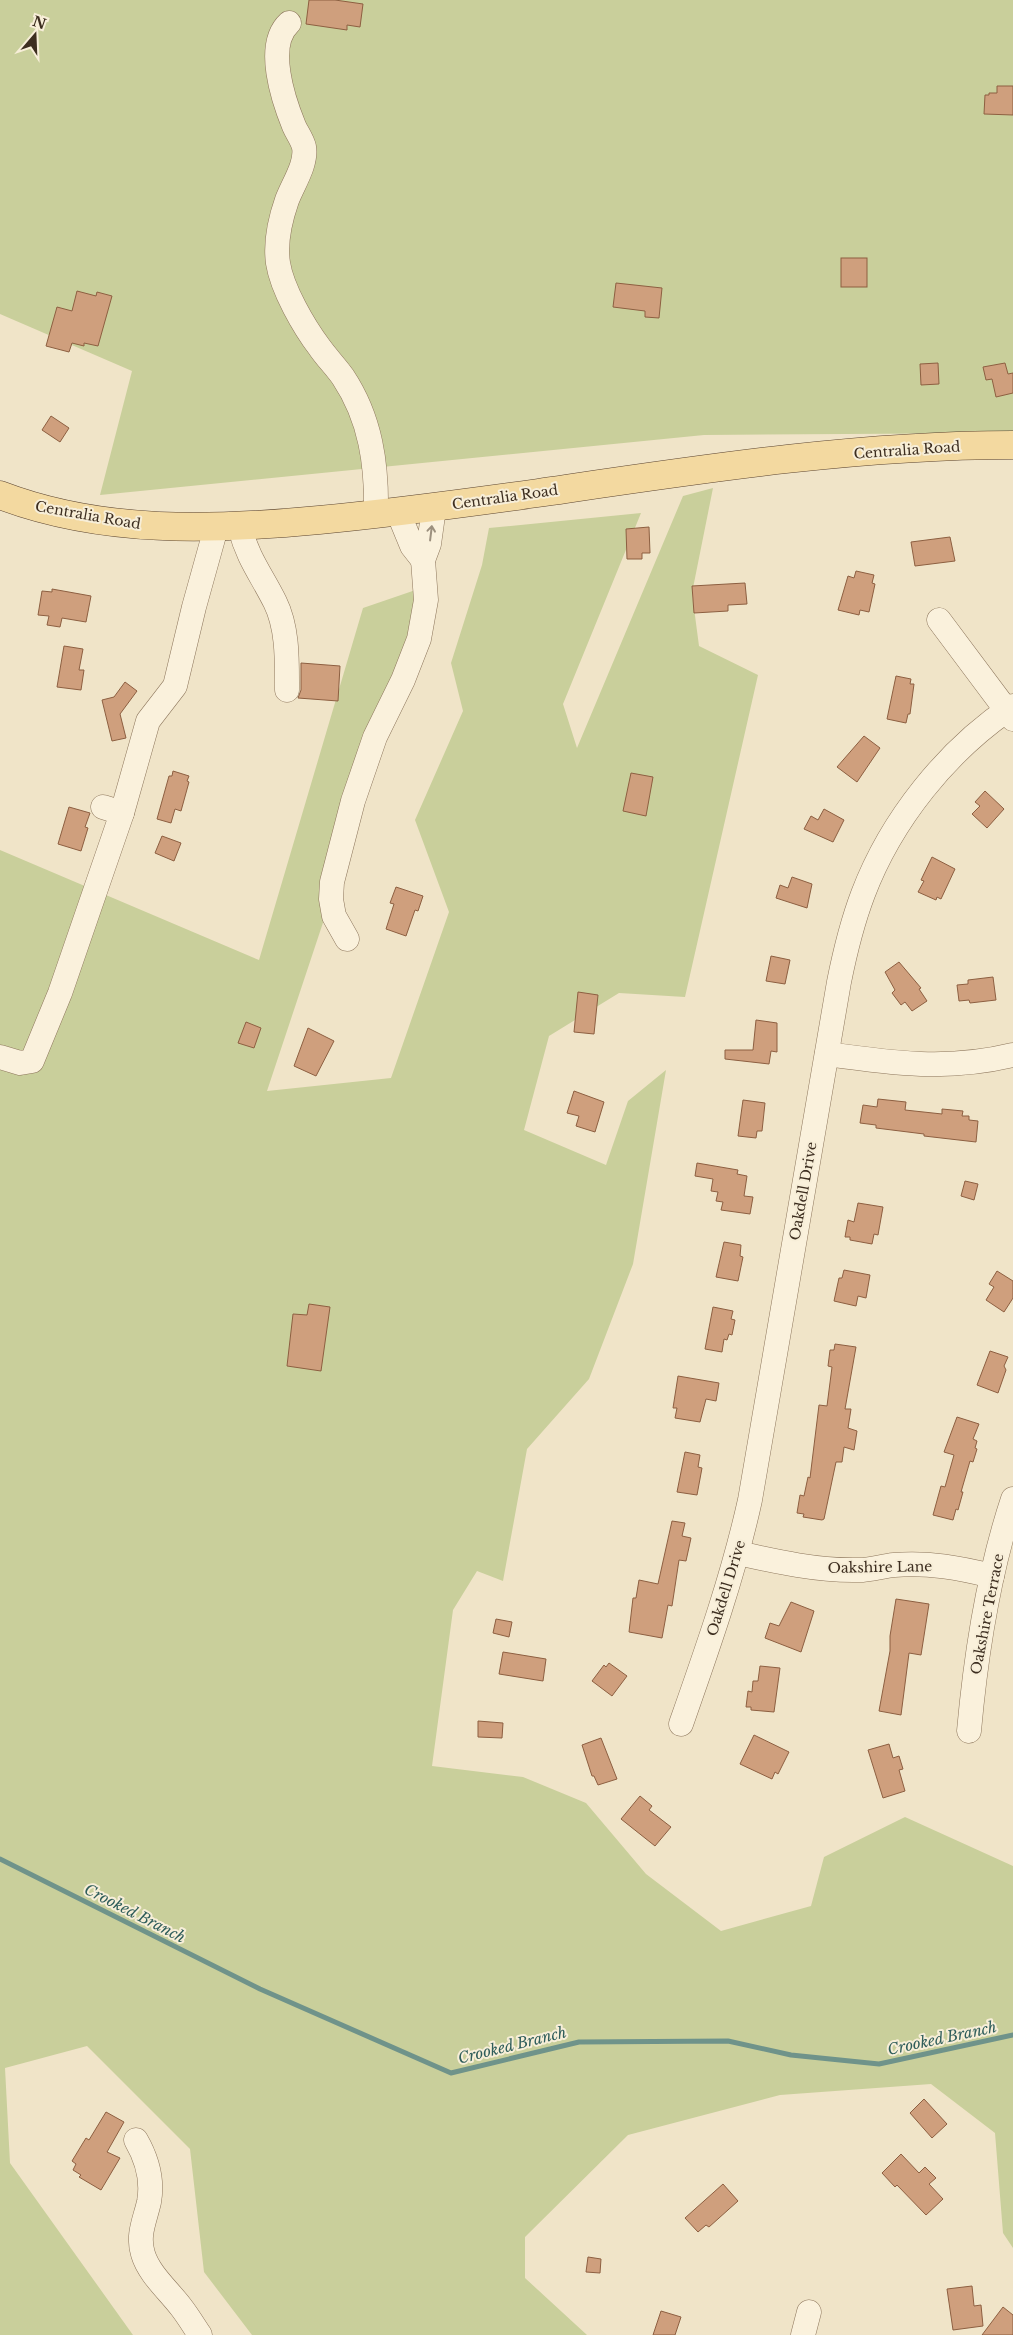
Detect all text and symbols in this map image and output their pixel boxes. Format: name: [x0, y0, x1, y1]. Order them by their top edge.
north arrow: [10, 10, 60, 60]
text: N: [30, 12, 48, 33]
street label: Centralia Road: [853, 437, 961, 463]
street label: Centralia Road: [451, 481, 560, 513]
street label: Centralia Road: [34, 497, 143, 533]
one-way arrow: [426, 525, 436, 541]
street label: Oakdell Drive: [785, 1140, 821, 1242]
street label: Oakdell Drive: [703, 1538, 749, 1638]
street label: Oakshire Terrace: [966, 1552, 1008, 1676]
street label: Oakshire Lane: [828, 1557, 932, 1577]
water label: Crooked Branch: [81, 1879, 189, 1947]
water label: Crooked Branch: [886, 2017, 999, 2059]
water label: Crooked Branch: [456, 2022, 569, 2068]

